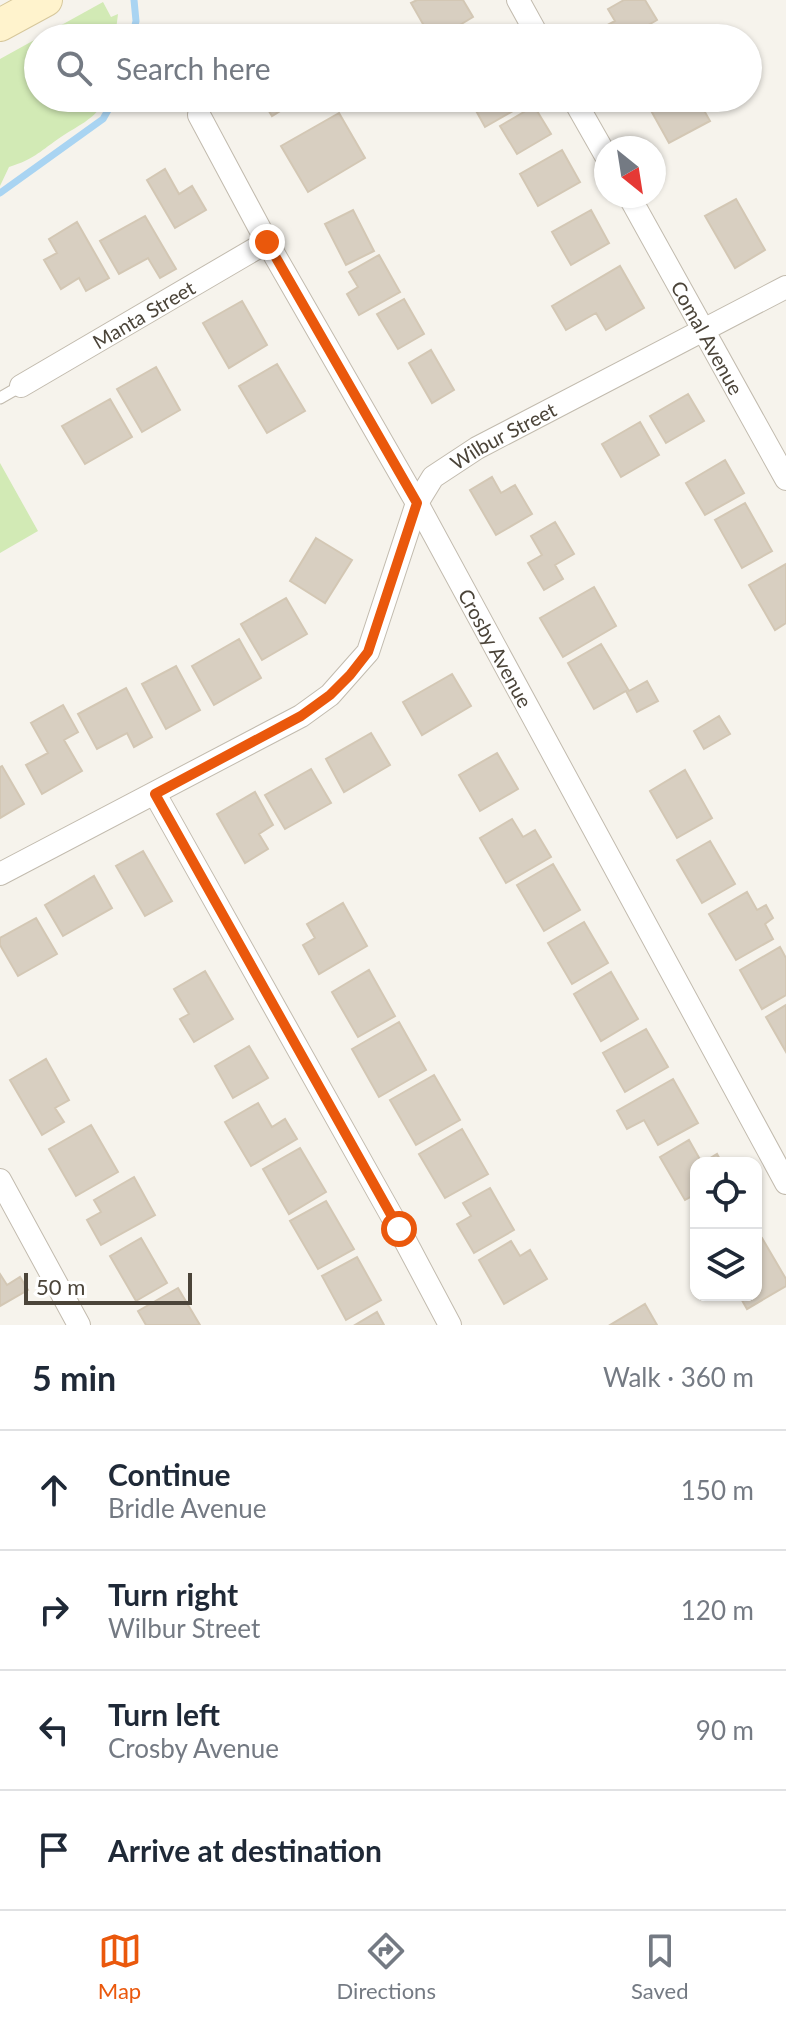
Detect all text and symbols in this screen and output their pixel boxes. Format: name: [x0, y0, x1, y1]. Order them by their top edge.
search box: [24, 24, 762, 112]
icon: search: [52, 46, 96, 90]
text: Search here: [116, 50, 271, 86]
north arrow: [594, 136, 666, 208]
route end: [249, 224, 285, 260]
street label: Manta Street: [88, 275, 199, 353]
street label: Comal Avenue: [666, 277, 749, 399]
street label: Wilbur Street: [445, 397, 560, 474]
street label: Crosby Avenue: [454, 584, 538, 712]
map controls: [690, 1157, 762, 1301]
button: locate: [690, 1157, 762, 1229]
route start: [381, 1211, 417, 1247]
button: layers: [690, 1229, 762, 1301]
scale bar: [24, 1269, 192, 1305]
text: 50 m: [36, 1273, 85, 1300]
text: 5 min: [32, 1357, 116, 1398]
text: Walk · 360 m: [603, 1361, 754, 1393]
text: Continue: [108, 1456, 231, 1492]
icon: ahead: [32, 1468, 76, 1512]
text: 150 m: [681, 1474, 754, 1506]
text: Bridle Avenue: [108, 1492, 267, 1524]
text: Turn right: [108, 1576, 238, 1612]
icon: right: [32, 1588, 76, 1632]
text: 120 m: [681, 1594, 754, 1626]
text: Wilbur Street: [108, 1612, 260, 1644]
text: Turn left: [108, 1696, 220, 1732]
icon: left: [32, 1708, 76, 1752]
text: 90 m: [696, 1714, 754, 1746]
text: Crosby Avenue: [108, 1732, 279, 1764]
icon: arrive: [32, 1828, 76, 1872]
text: Arrive at destination: [108, 1832, 382, 1868]
tab: Map: [98, 1929, 142, 2004]
tab: Directions: [337, 1929, 436, 2004]
tab: Saved: [631, 1929, 688, 2004]

